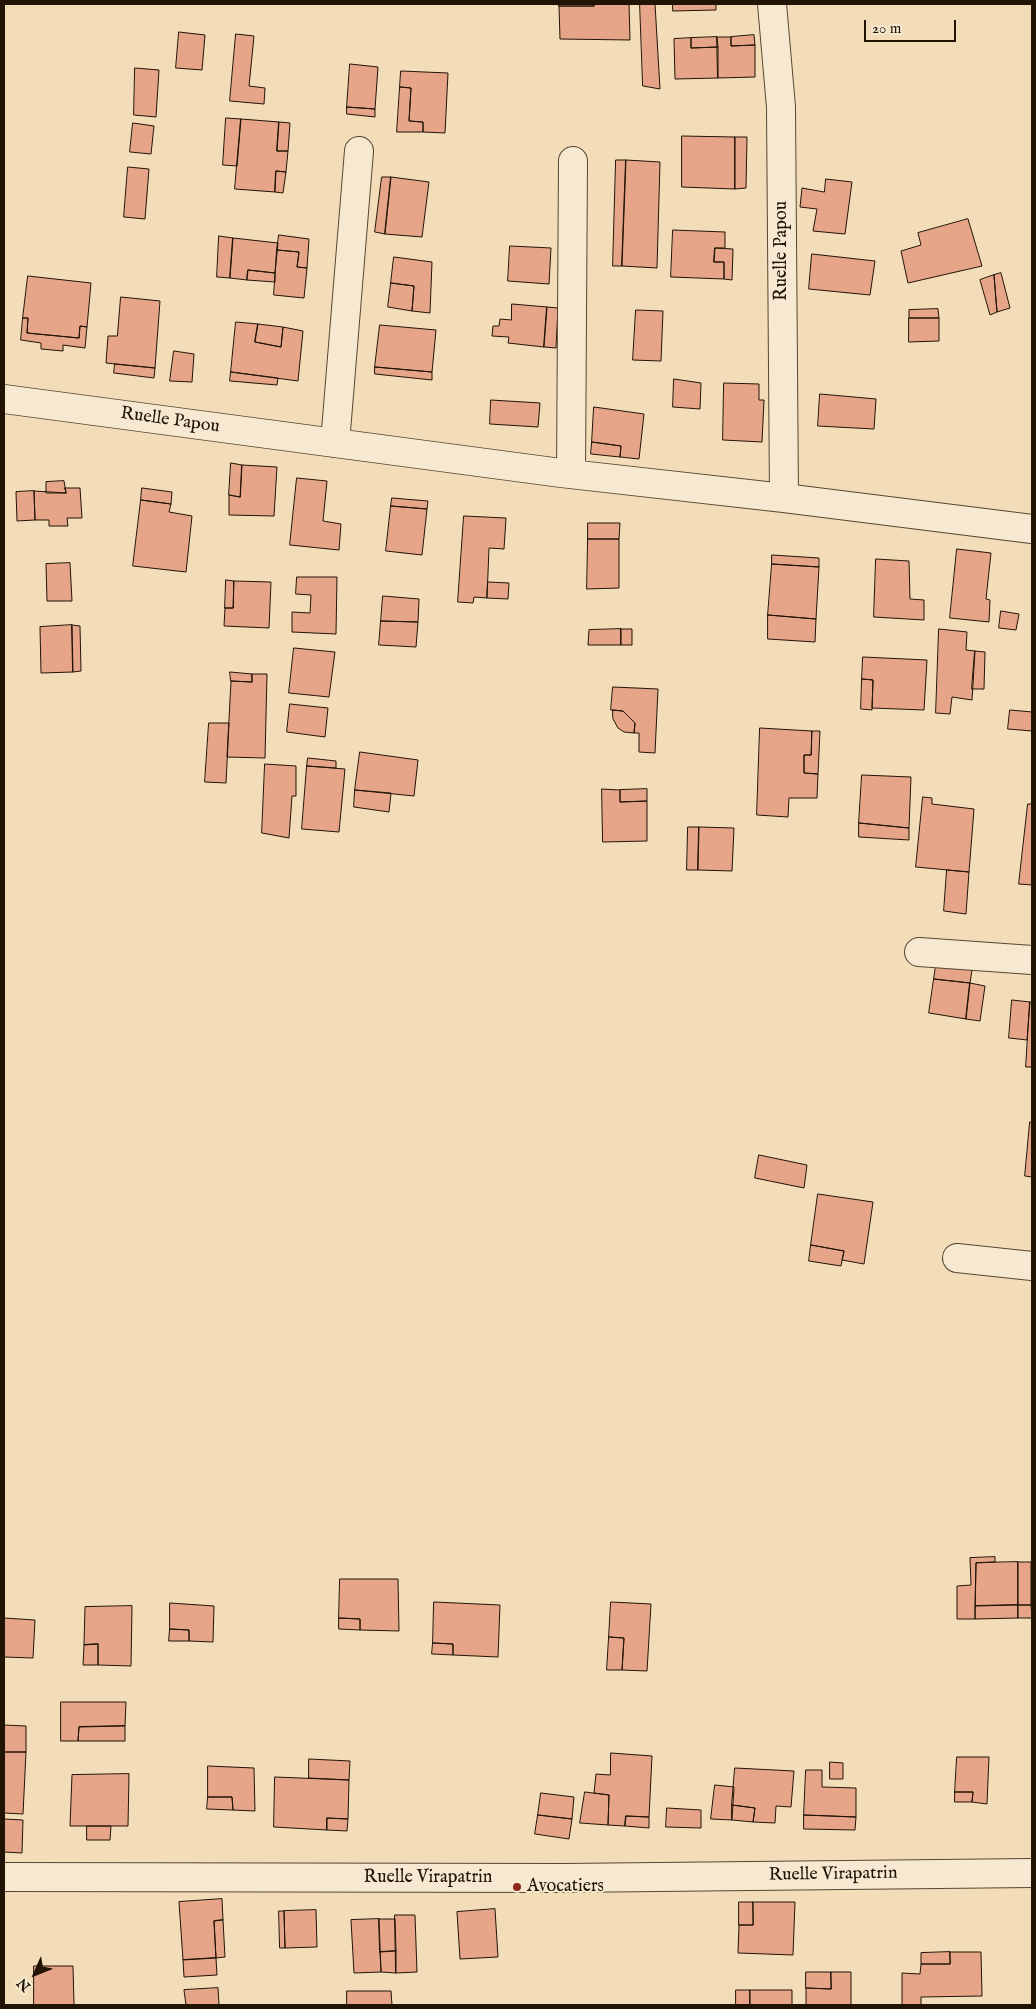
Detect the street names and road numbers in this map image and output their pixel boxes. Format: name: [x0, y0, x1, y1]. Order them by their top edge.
street label: Ruelle Papou: [771, 201, 793, 301]
street label: Ruelle Papou: [119, 403, 221, 439]
street label: Ruelle Virapatrin: [768, 1863, 898, 1887]
street label: Ruelle Virapatrin: [364, 1867, 492, 1889]

